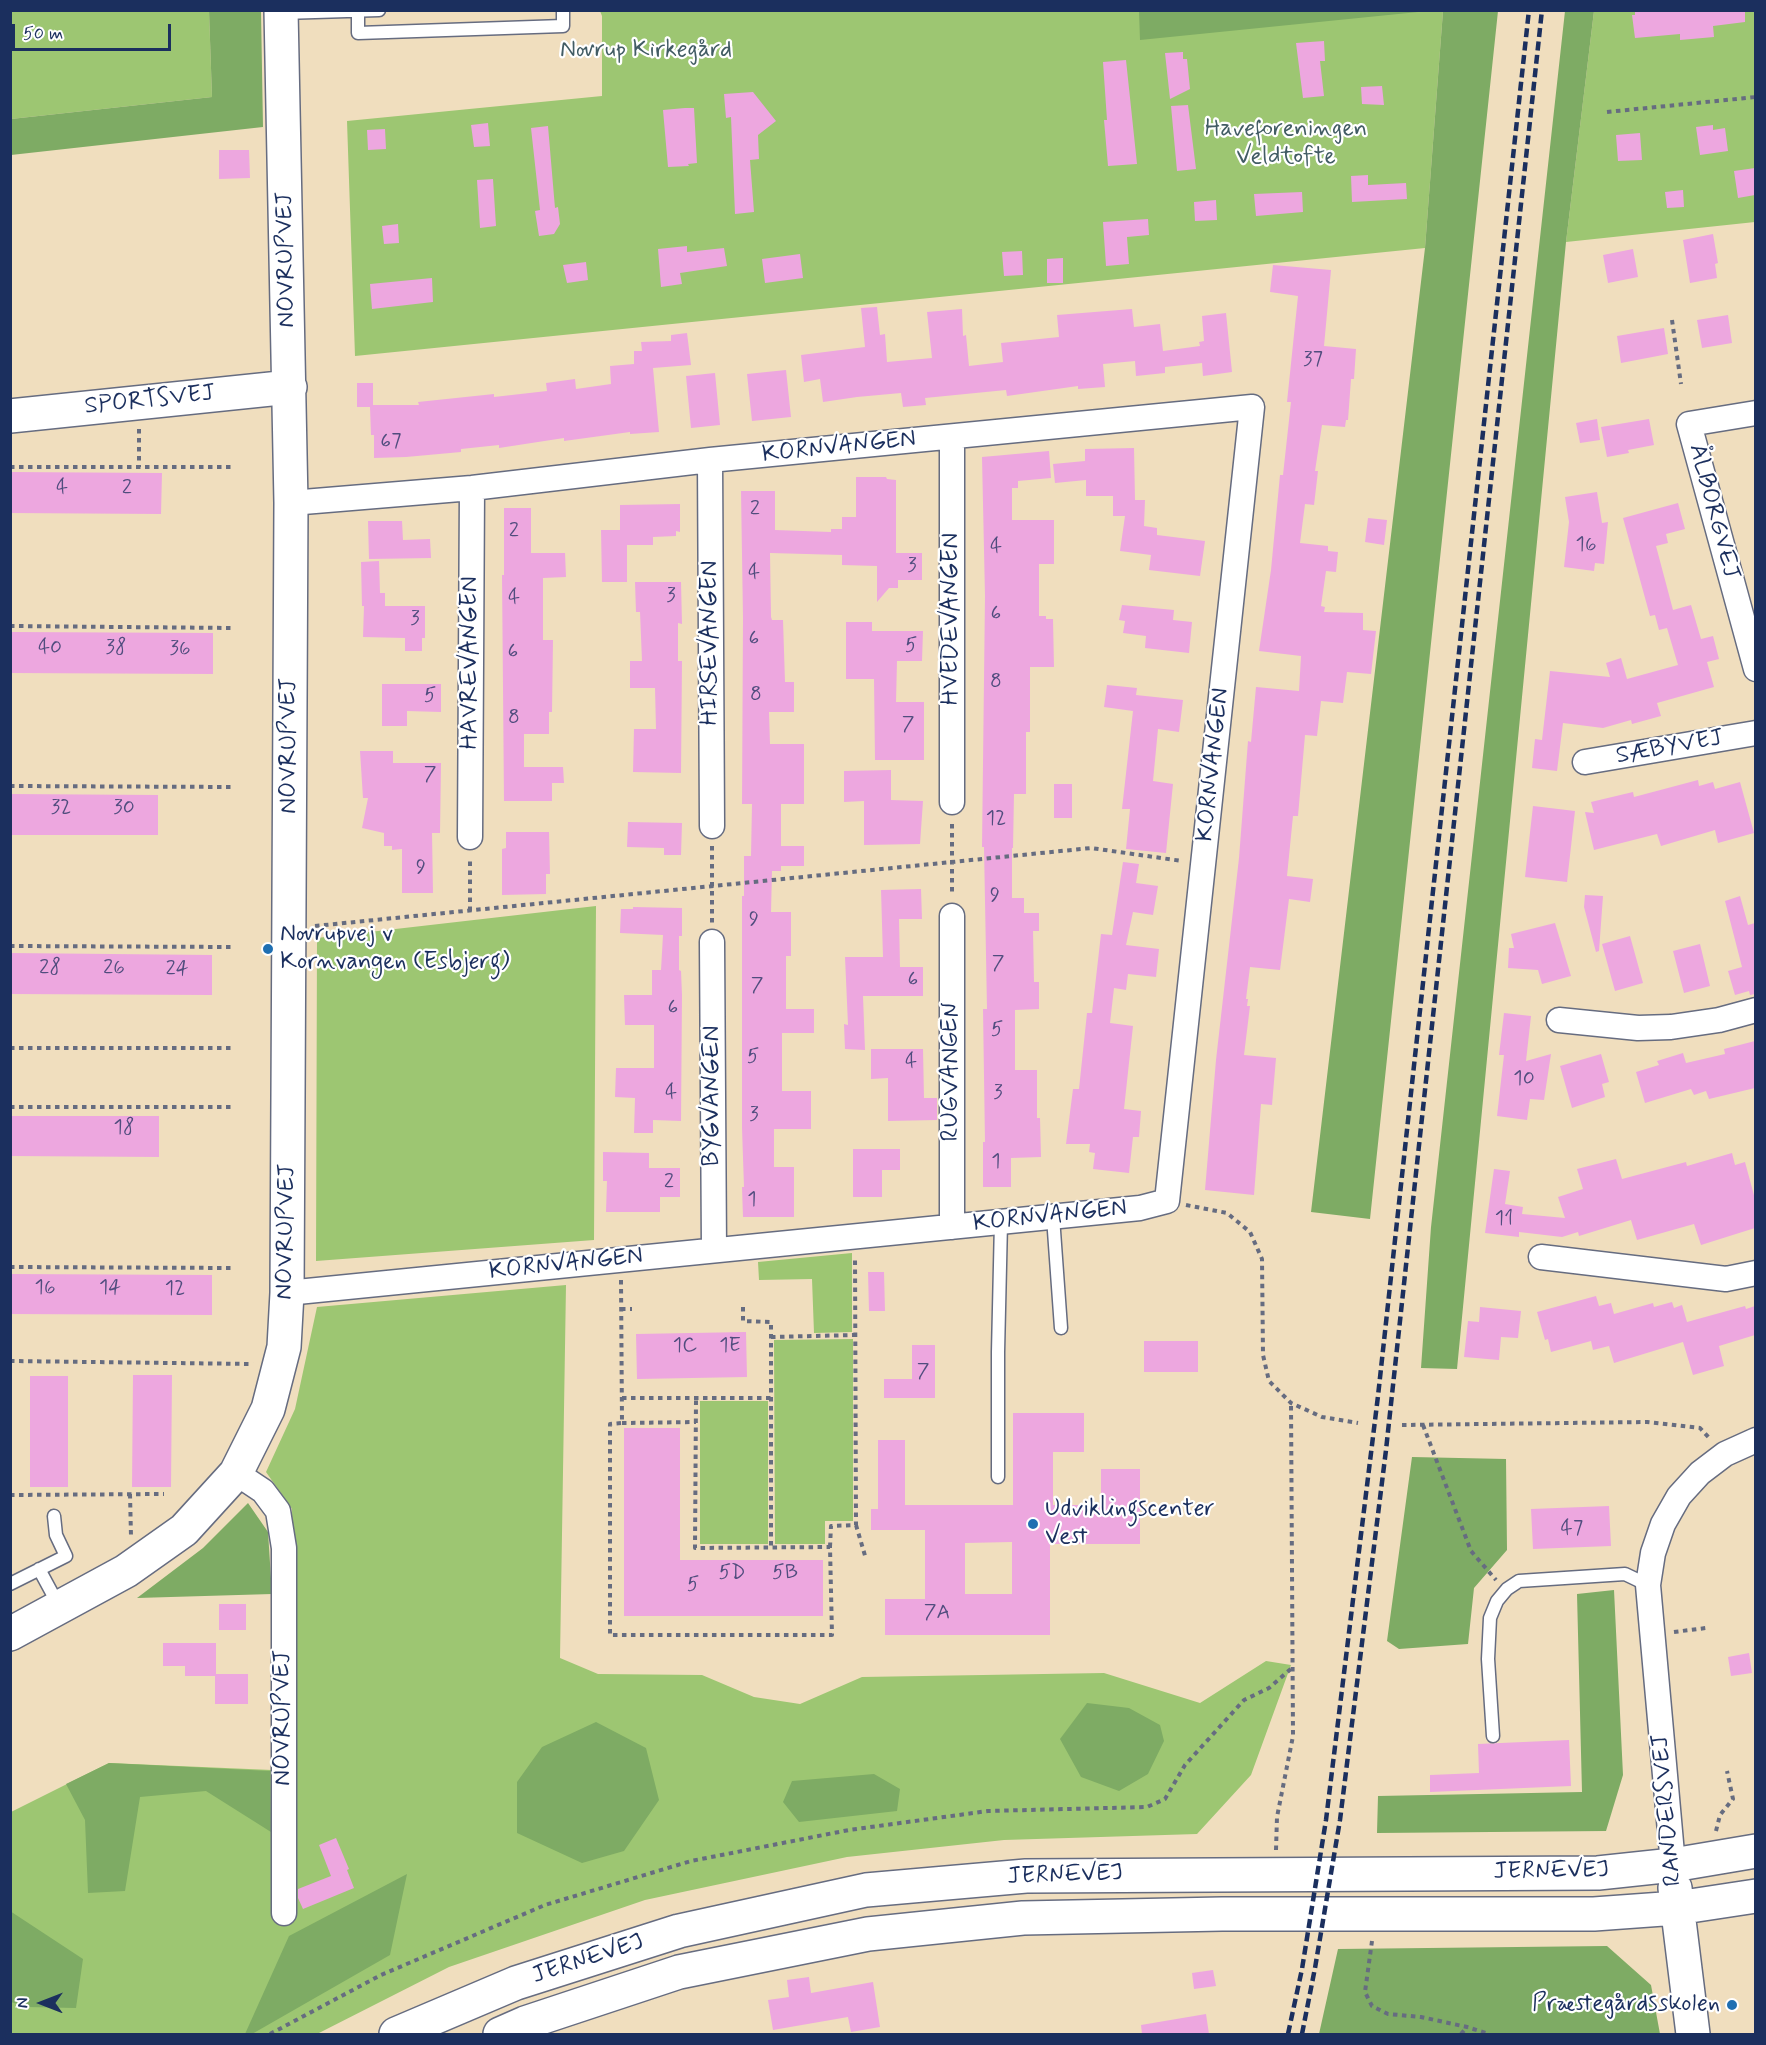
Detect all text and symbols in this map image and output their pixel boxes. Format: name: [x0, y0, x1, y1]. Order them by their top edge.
scale bar: [15, 12, 174, 50]
text: 50 m: [23, 22, 63, 46]
park label: Novrup Kirkegård: [560, 37, 732, 65]
park label: Haveforeningen Veldtofte: [1205, 116, 1367, 172]
street label: NOVRUPVEJ: [271, 192, 303, 328]
house number: 37: [1303, 348, 1323, 374]
street label: SPORTSVEJ: [83, 380, 217, 422]
street label: KORNVANGEN: [761, 426, 917, 470]
house number: 67: [380, 430, 402, 456]
street label: ÅLBORGVEJ: [1681, 441, 1745, 583]
house number: 4: [56, 476, 68, 502]
house number: 2: [122, 476, 132, 502]
house number: 2: [750, 497, 760, 523]
house number: 2: [509, 519, 519, 545]
street label: HVEDEVANGEN: [938, 533, 966, 705]
house number: 16: [1576, 533, 1596, 559]
house number: 4: [990, 535, 1002, 561]
house number: 3: [907, 554, 917, 580]
street label: HIRSEVANGEN: [697, 561, 725, 725]
house number: 4: [748, 561, 760, 587]
street label: HAVREVANGEN: [457, 576, 485, 750]
house number: 3: [666, 584, 676, 610]
house number: 4: [508, 586, 520, 612]
house number: 6: [991, 602, 1001, 628]
house number: 3: [410, 607, 420, 633]
house number: 6: [749, 627, 759, 653]
house number: 5: [905, 634, 917, 660]
house number: 40: [38, 636, 62, 662]
house number: 38: [106, 636, 126, 662]
house number: 36: [169, 637, 191, 663]
house number: 6: [508, 640, 518, 666]
house number: 8: [990, 670, 1002, 696]
street label: NOVRUPVEJ: [276, 678, 304, 814]
house number: 8: [750, 683, 762, 709]
house number: 5: [424, 684, 436, 710]
street label: KORNVANGEN: [1192, 687, 1236, 843]
house number: 8: [508, 706, 520, 732]
house number: 7: [902, 713, 914, 739]
street label: SÆBYVEJ: [1614, 724, 1726, 772]
house number: 7: [424, 763, 436, 789]
house number: 32: [51, 796, 71, 822]
house number: 30: [113, 796, 135, 822]
house number: 12: [986, 807, 1006, 833]
house number: 9: [416, 856, 426, 882]
house number: 9: [990, 884, 1000, 910]
house number: 9: [749, 908, 759, 934]
place label: Novrupvej v Kornvangen (Esbjerg): [280, 921, 510, 977]
marker: Novrupvej v Kornvangen (Esbjerg): [261, 942, 275, 956]
house number: 7: [992, 952, 1004, 978]
house number: 28: [39, 956, 61, 982]
house number: 26: [103, 956, 125, 982]
house number: 24: [165, 957, 189, 983]
house number: 6: [908, 968, 918, 994]
house number: 7: [751, 974, 763, 1000]
house number: 6: [668, 996, 678, 1022]
street label: RUGVANGEN: [938, 1003, 966, 1141]
house number: 5: [991, 1018, 1003, 1044]
street label: BYGVANGEN: [699, 1025, 727, 1167]
house number: 5: [747, 1045, 759, 1071]
house number: 4: [905, 1050, 917, 1076]
house number: 10: [1513, 1067, 1535, 1093]
house number: 4: [665, 1081, 677, 1107]
house number: 3: [993, 1081, 1003, 1107]
house number: 3: [749, 1103, 759, 1129]
house number: 18: [114, 1116, 134, 1142]
house number: 1: [991, 1150, 1001, 1176]
street label: NOVRUPVEJ: [271, 1164, 303, 1300]
house number: 2: [664, 1170, 674, 1196]
house number: 1: [747, 1188, 757, 1214]
street label: KORNVANGEN: [972, 1195, 1128, 1239]
house number: 11: [1495, 1207, 1513, 1233]
street label: KORNVANGEN: [488, 1243, 644, 1287]
house number: 16: [35, 1276, 55, 1302]
house number: 14: [99, 1276, 121, 1302]
house number: 12: [165, 1277, 185, 1303]
house number: 1C: [673, 1334, 697, 1360]
house number: 1E: [719, 1334, 741, 1360]
house number: 7: [917, 1360, 929, 1386]
place label: Udviklingscenter Vest: [1045, 1496, 1215, 1552]
marker: Udviklingscenter Vest: [1026, 1517, 1040, 1531]
house number: 47: [1561, 1517, 1583, 1543]
house number: 5D: [718, 1561, 746, 1587]
house number: 5B: [772, 1561, 798, 1587]
house number: 5: [687, 1573, 699, 1599]
house number: 7A: [924, 1601, 950, 1627]
street label: NOVRUPVEJ: [270, 1650, 298, 1786]
street label: RANDERSVEJ: [1647, 1733, 1689, 1887]
street label: JERNEVEJ: [1493, 1857, 1609, 1887]
street label: JERNEVEJ: [1007, 1860, 1123, 1892]
street label: JERNEVEJ: [529, 1928, 647, 1992]
north arrow: [12, 1973, 72, 2033]
place label: Præstegårdsskolen: [1532, 1991, 1720, 2019]
text: N: [13, 1998, 34, 2008]
marker: Præstegårdsskolen: [1725, 1998, 1739, 2012]

